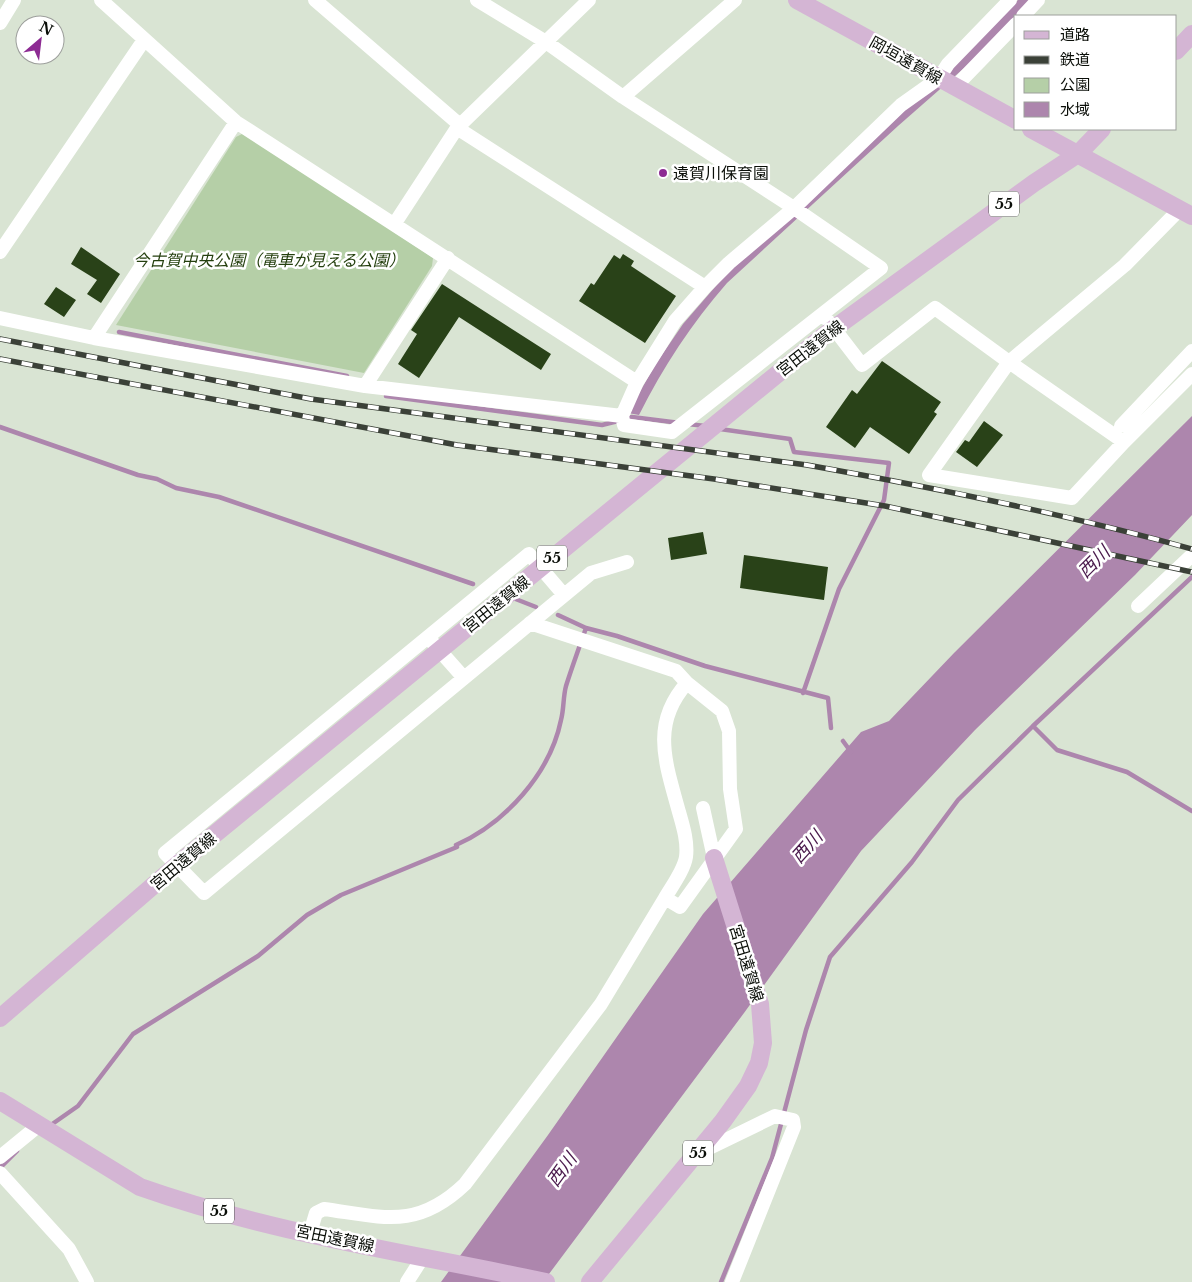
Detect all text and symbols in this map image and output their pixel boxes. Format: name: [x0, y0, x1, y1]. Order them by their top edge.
north arrow: [15, 15, 65, 65]
legend: [1014, 15, 1177, 130]
text: N: [36, 17, 56, 40]
text: 道路: [1060, 25, 1090, 44]
street label: 岡垣遠賀線: [866, 32, 946, 88]
text: 鉄道: [1060, 50, 1090, 69]
text: 公園: [1060, 75, 1090, 94]
text: 水域: [1060, 100, 1090, 119]
place label: 遠賀川保育園: [673, 163, 769, 183]
marker: 遠賀川保育園: [657, 167, 669, 179]
road number: 55: [989, 192, 1019, 216]
park label: 今古賀中央公園（電車が見える公園）: [133, 250, 405, 270]
street label: 宮田遠賀線: [772, 315, 848, 381]
water label: 西川: [1073, 540, 1116, 583]
road number: 55: [537, 546, 567, 570]
street label: 宮田遠賀線: [459, 571, 533, 637]
water label: 西川: [787, 825, 829, 868]
street label: 宮田遠賀線: [146, 828, 220, 894]
street label: 宮田遠賀線: [726, 922, 768, 1004]
road number: 55: [683, 1140, 713, 1166]
water label: 西川: [543, 1147, 583, 1191]
road number: 55: [204, 1198, 234, 1224]
street label: 宮田遠賀線: [294, 1220, 376, 1256]

